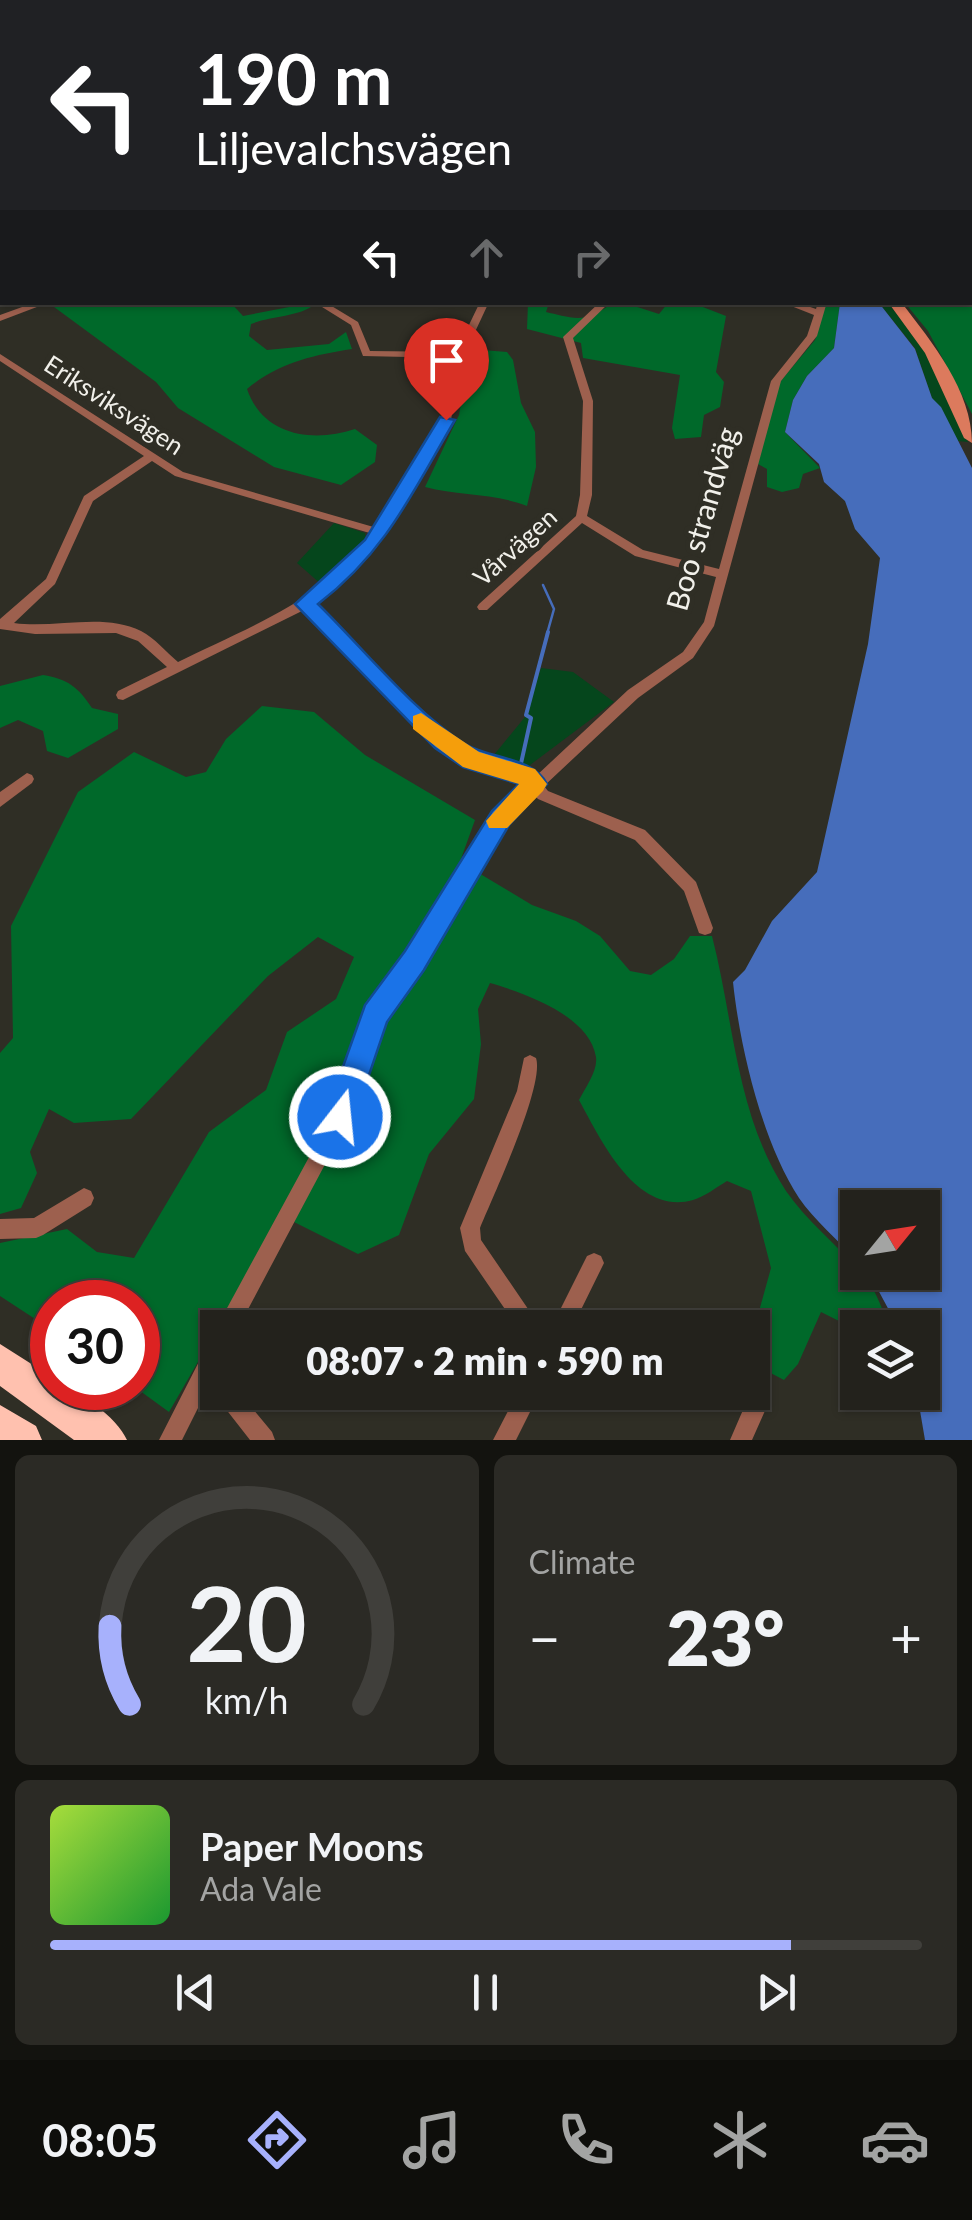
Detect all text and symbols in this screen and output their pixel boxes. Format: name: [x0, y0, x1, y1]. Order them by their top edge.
text: 190 m: [195, 36, 392, 120]
icon: left: [30, 40, 160, 170]
text: Liljevalchsvägen: [195, 121, 512, 175]
icon: left: [354, 230, 409, 285]
icon: ahead: [459, 230, 514, 285]
icon: right: [564, 230, 619, 285]
pin: [404, 318, 489, 421]
icon: arrive: [419, 333, 474, 388]
street label: Eriksviksvägen: [39, 348, 190, 460]
street label: Boo strandväg: [658, 422, 744, 614]
street label: Vårvägen: [467, 501, 562, 591]
position arrow: [288, 1065, 392, 1169]
north arrow: [840, 1190, 940, 1290]
map controls: [840, 1190, 940, 1410]
speed limit sign: 30: [30, 1280, 160, 1410]
button: layers: [840, 1310, 940, 1410]
text: 08:07 · 2 min · 590 m: [306, 1337, 664, 1383]
text: Climate: [529, 1542, 635, 1581]
text: 20: [186, 1559, 307, 1684]
text: 23°: [666, 1592, 784, 1682]
text: −: [529, 1604, 560, 1670]
text: +: [890, 1604, 922, 1670]
text: km/h: [205, 1679, 289, 1722]
text: Paper Moons: [200, 1823, 424, 1869]
text: Ada Vale: [200, 1869, 322, 1908]
icon: previous: [168, 1965, 223, 2020]
icon: pause: [458, 1965, 513, 2020]
icon: next: [749, 1965, 804, 2020]
icon: directions: [242, 2105, 312, 2175]
icon: music: [397, 2105, 467, 2175]
icon: phone: [551, 2105, 621, 2175]
icon: climate: [705, 2105, 775, 2175]
icon: car: [860, 2105, 930, 2175]
text: 08:05: [42, 2113, 158, 2167]

